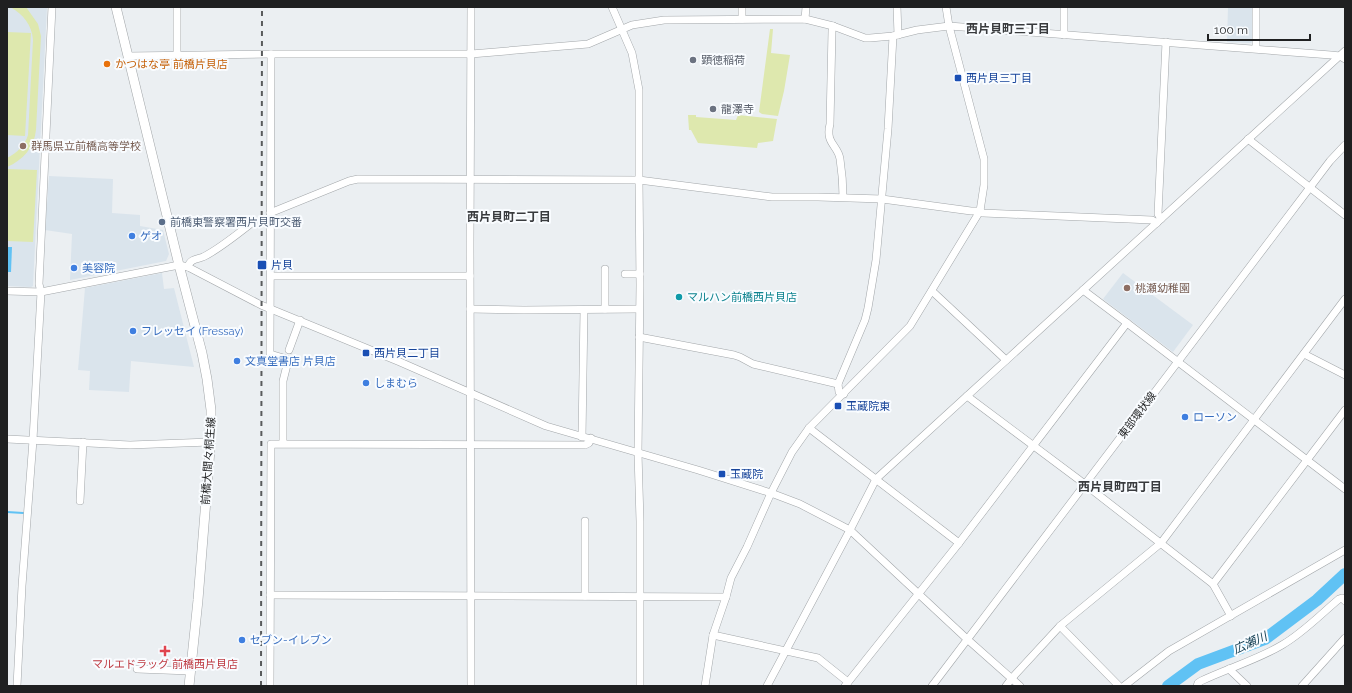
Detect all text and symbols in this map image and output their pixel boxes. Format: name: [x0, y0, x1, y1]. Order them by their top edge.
scale bar: [1208, 16, 1310, 42]
district label: 西片貝町三丁目: [966, 22, 1050, 36]
text: 100 m: [1214, 23, 1248, 37]
place label: 顕徳稲荷: [701, 54, 745, 67]
marker: 顕徳稲荷: [688, 55, 698, 65]
place label: かつはな亭 前橋片貝店: [115, 58, 228, 71]
marker: かつはな亭 前橋片貝店: [102, 59, 112, 69]
place label: 西片貝三丁目: [966, 72, 1032, 85]
marker: 西片貝三丁目: [953, 73, 963, 83]
place label: 龍澤寺: [721, 103, 754, 116]
marker: 龍澤寺: [708, 104, 718, 114]
place label: 群馬県立前橋高等学校: [31, 140, 141, 153]
marker: 群馬県立前橋高等学校: [18, 141, 28, 151]
district label: 西片貝町二丁目: [467, 210, 551, 224]
place label: 前橋東警察署西片貝町交番: [170, 216, 302, 229]
marker: 前橋東警察署西片貝町交番: [157, 217, 167, 227]
place label: ゲオ: [140, 230, 162, 243]
marker: ゲオ: [127, 231, 137, 241]
marker: 片貝: [256, 259, 268, 271]
place label: 片貝: [271, 259, 293, 272]
place label: 美容院: [82, 262, 115, 275]
marker: 美容院: [69, 263, 79, 273]
place label: 桃瀬幼稚園: [1135, 282, 1190, 295]
marker: 桃瀬幼稚園: [1122, 283, 1132, 293]
place label: マルハン前橋西片貝店: [687, 291, 797, 304]
marker: マルハン前橋西片貝店: [674, 292, 684, 302]
place label: フレッセイ (Fressay): [141, 325, 243, 338]
marker: フレッセイ (Fressay): [128, 326, 138, 336]
place label: 西片貝二丁目: [374, 347, 440, 360]
marker: 西片貝二丁目: [361, 348, 371, 358]
place label: 文真堂書店 片貝店: [245, 355, 336, 368]
marker: 文真堂書店 片貝店: [232, 356, 242, 366]
place label: しまむら: [374, 377, 418, 390]
marker: しまむら: [361, 378, 371, 388]
street label: 東部環状線: [1116, 389, 1159, 441]
place label: 玉蔵院東: [846, 400, 890, 413]
marker: 玉蔵院東: [833, 401, 843, 411]
place label: ローソン: [1193, 411, 1237, 424]
marker: ローソン: [1180, 412, 1190, 422]
street label: 前橋大間々桐生線: [199, 417, 218, 505]
place label: 玉蔵院: [730, 468, 763, 481]
marker: 玉蔵院: [717, 469, 727, 479]
district label: 西片貝町四丁目: [1078, 480, 1162, 494]
water label: 広瀬川: [1231, 628, 1271, 657]
place label: セブン-イレブン: [250, 634, 332, 647]
marker: セブン-イレブン: [237, 635, 247, 645]
marker: マルエドラッグ 前橋西片貝店: [160, 646, 170, 656]
place label: マルエドラッグ 前橋西片貝店: [92, 658, 238, 671]

